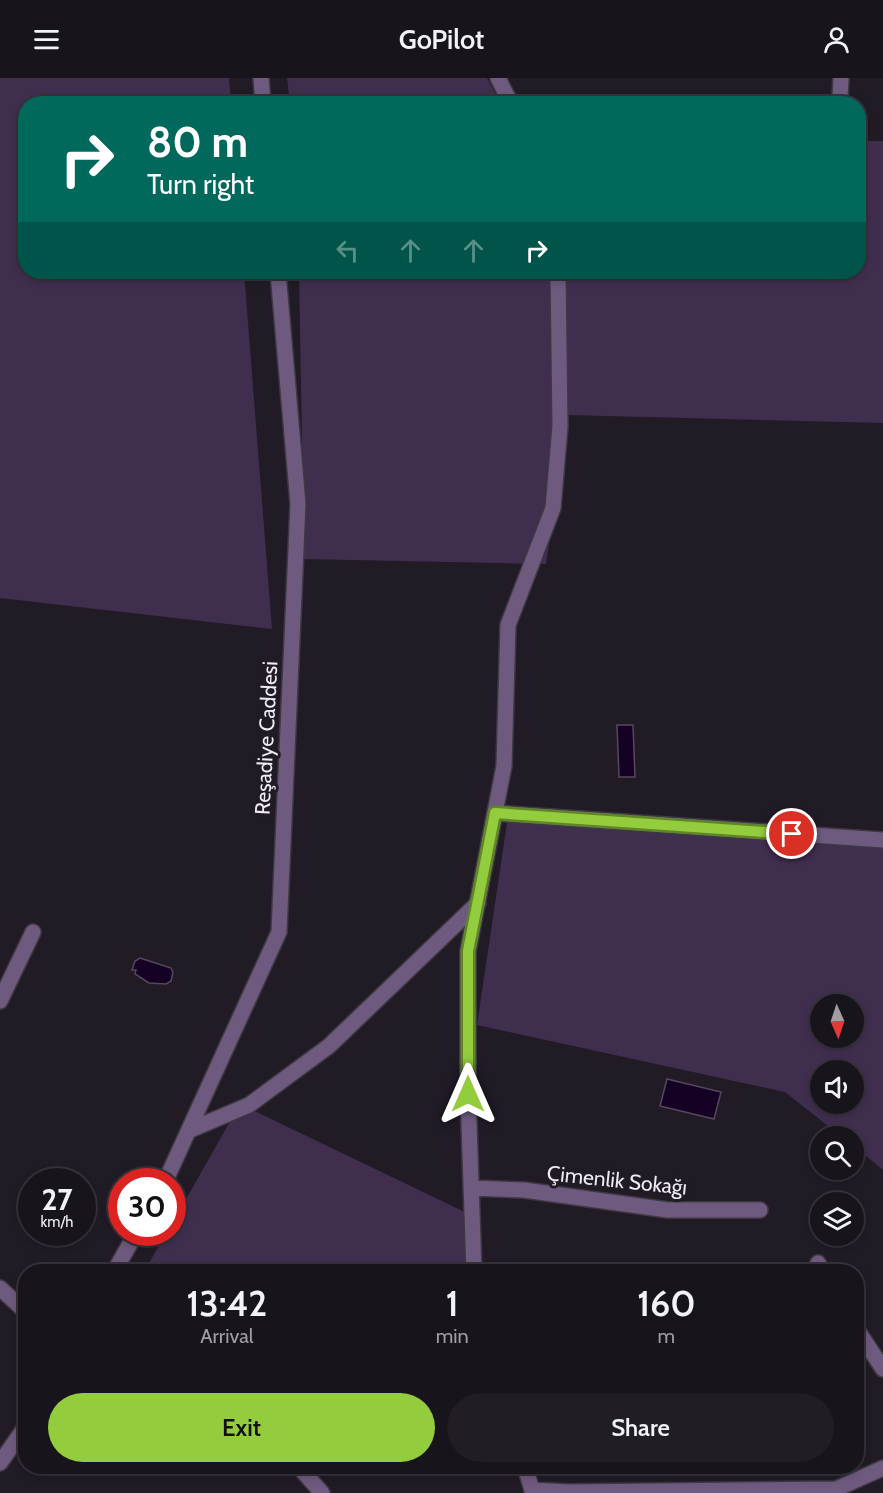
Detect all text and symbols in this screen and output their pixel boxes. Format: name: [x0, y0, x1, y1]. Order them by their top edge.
icon: menu: [30, 23, 63, 56]
text: GoPilot: [399, 23, 484, 56]
icon: person: [820, 23, 853, 56]
text: 80 m: [147, 116, 248, 168]
icon: right: [48, 120, 126, 198]
text: Turn right: [147, 168, 254, 201]
icon: left: [331, 234, 364, 267]
icon: ahead: [394, 234, 427, 267]
icon: ahead: [457, 234, 490, 267]
icon: right: [520, 234, 553, 267]
street label: Reşadiye Caddesi: [249, 660, 283, 816]
pin: [766, 808, 817, 859]
icon: arrive: [775, 817, 808, 850]
north arrow: [810, 994, 864, 1048]
map controls: [810, 994, 864, 1246]
button: sound: [810, 1060, 864, 1114]
position arrow: [436, 1062, 500, 1126]
button: search: [810, 1126, 864, 1180]
street label: Çimenlik Sokağı: [546, 1160, 688, 1200]
speed limit sign: 30: [108, 1168, 186, 1246]
text: 27: [41, 1181, 73, 1218]
button: layers: [810, 1192, 864, 1246]
text: km/h: [41, 1213, 73, 1231]
text: 13:42: [186, 1281, 267, 1325]
text: 1: [446, 1281, 459, 1325]
text: 160: [637, 1281, 696, 1325]
text: Arrival: [200, 1324, 253, 1348]
text: min: [436, 1324, 469, 1348]
text: m: [658, 1324, 675, 1348]
button: Exit: [48, 1393, 435, 1462]
button: Share: [447, 1393, 834, 1462]

